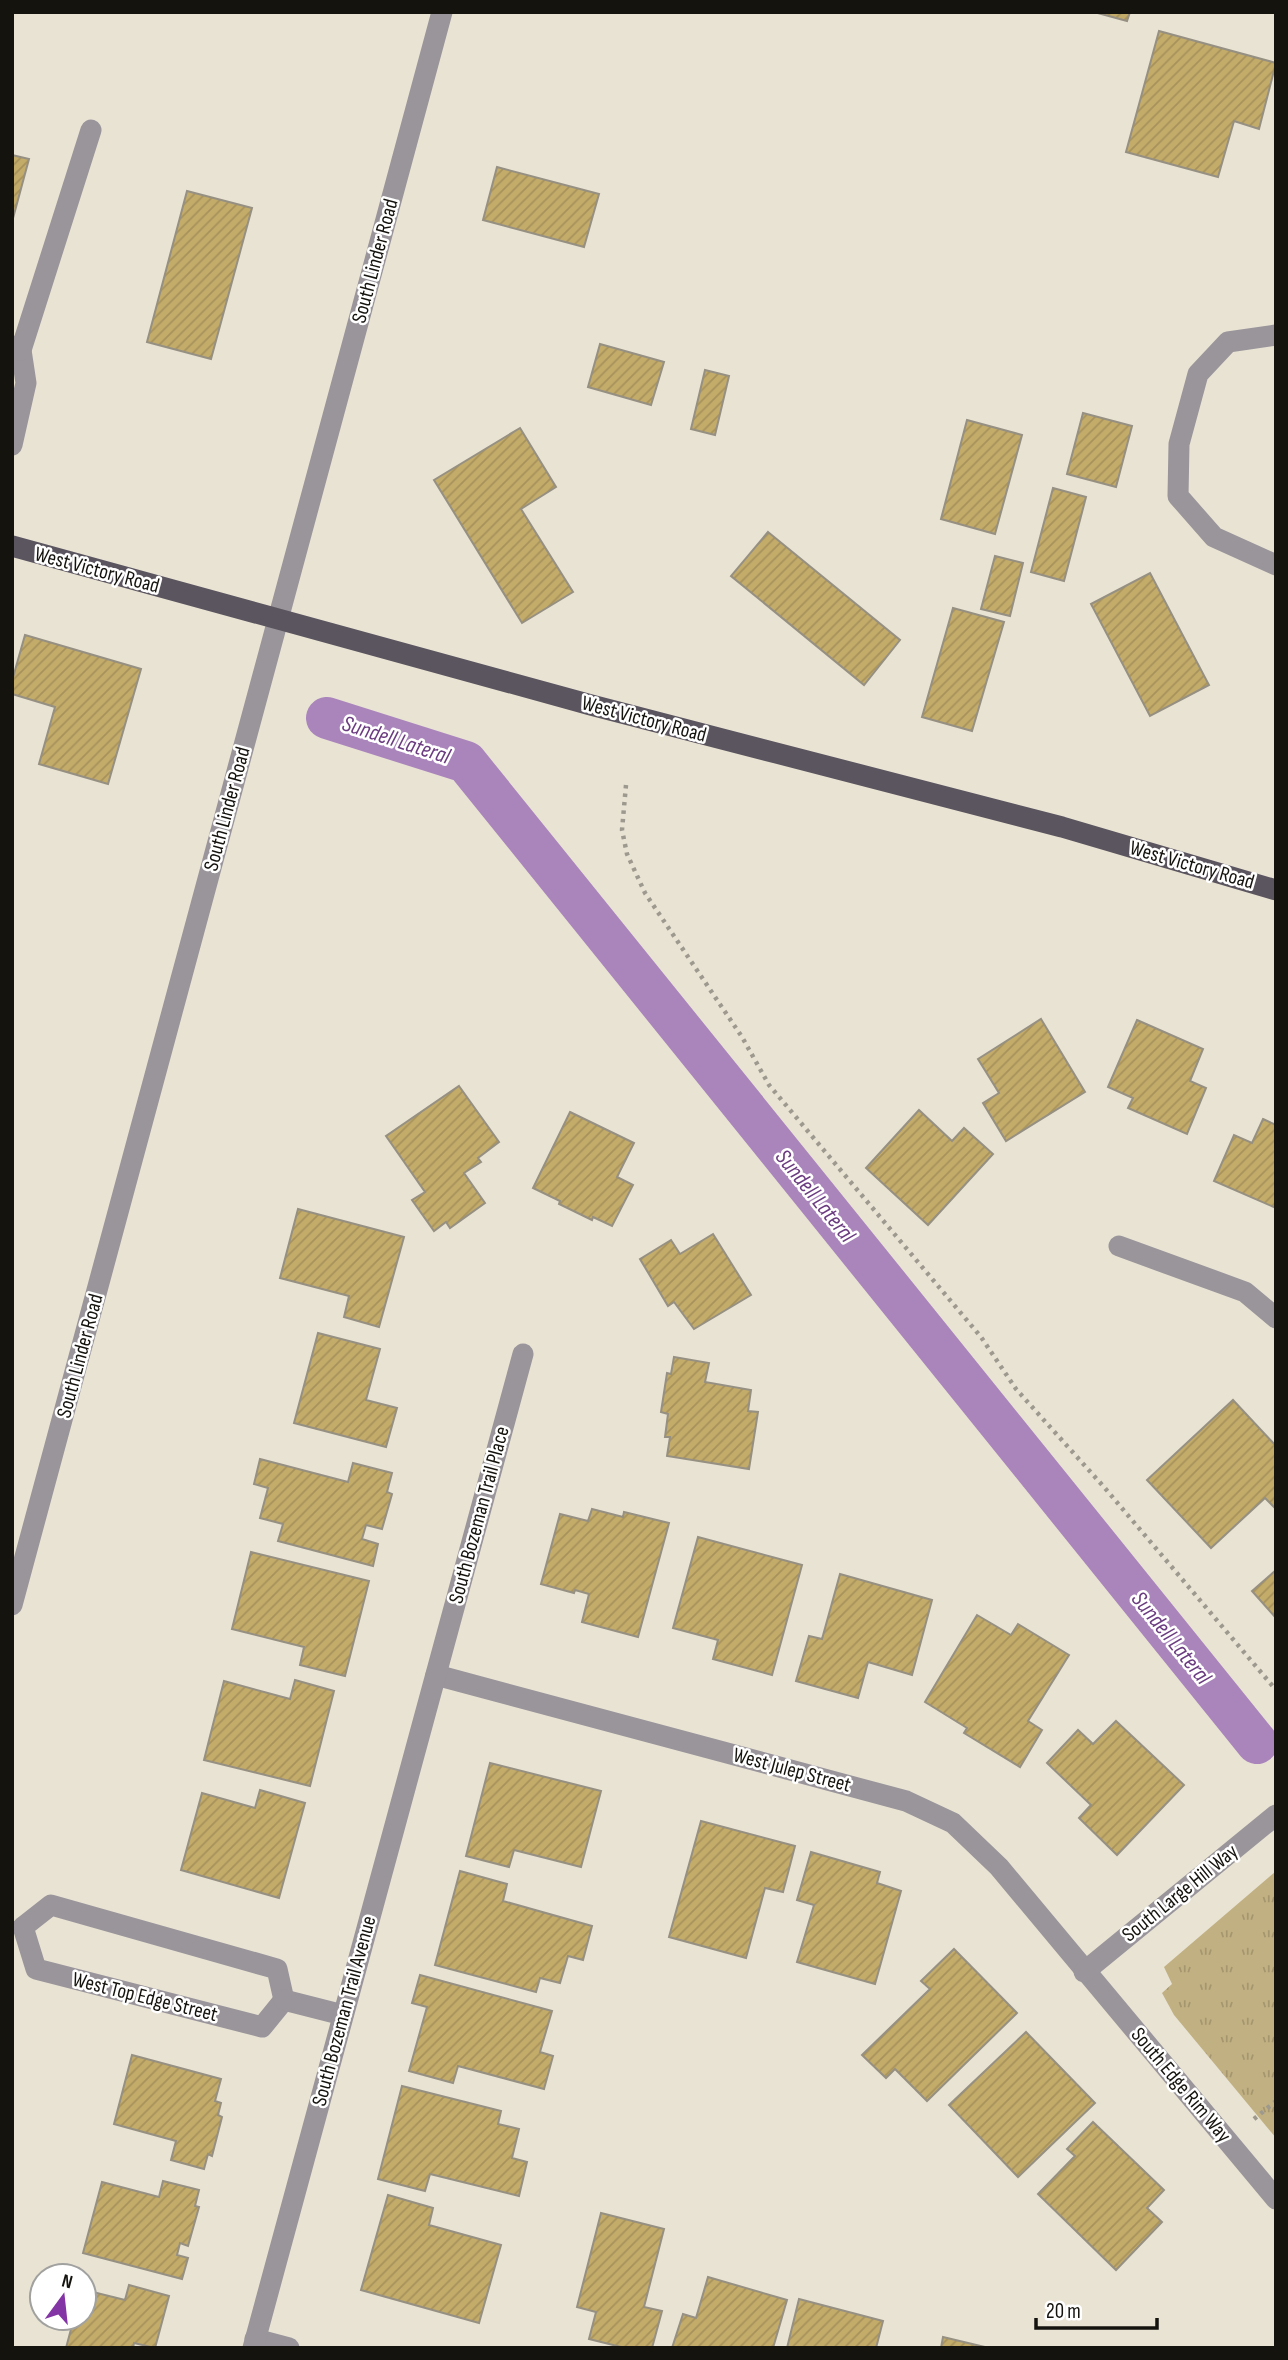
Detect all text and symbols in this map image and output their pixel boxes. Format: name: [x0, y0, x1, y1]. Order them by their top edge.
street label: South Linder Road: [346, 196, 404, 326]
street label: West Victory Road: [32, 541, 162, 599]
street label: West Victory Road: [579, 690, 709, 748]
water label: Sundell Lateral: [339, 709, 454, 771]
street label: South Linder Road: [198, 744, 256, 874]
street label: West Victory Road: [1127, 835, 1257, 895]
water label: Sundell Lateral: [769, 1144, 862, 1249]
street label: South Linder Road: [51, 1291, 109, 1421]
street label: South Bozeman Trail Place: [443, 1424, 515, 1606]
water label: Sundell Lateral: [1125, 1586, 1218, 1691]
street label: West Julep Street: [730, 1742, 854, 1798]
street label: South Large Hill Way: [1117, 1839, 1243, 1947]
street label: South Bozeman Trail Avenue: [307, 1913, 381, 2109]
street label: West Top Edge Street: [70, 1967, 220, 2027]
street label: South Edge Rim Way: [1126, 2023, 1236, 2147]
north arrow: [28, 2262, 98, 2332]
text: N: [59, 2270, 75, 2294]
scale bar: [1036, 2286, 1157, 2330]
text: 20 m: [1046, 2299, 1081, 2324]

